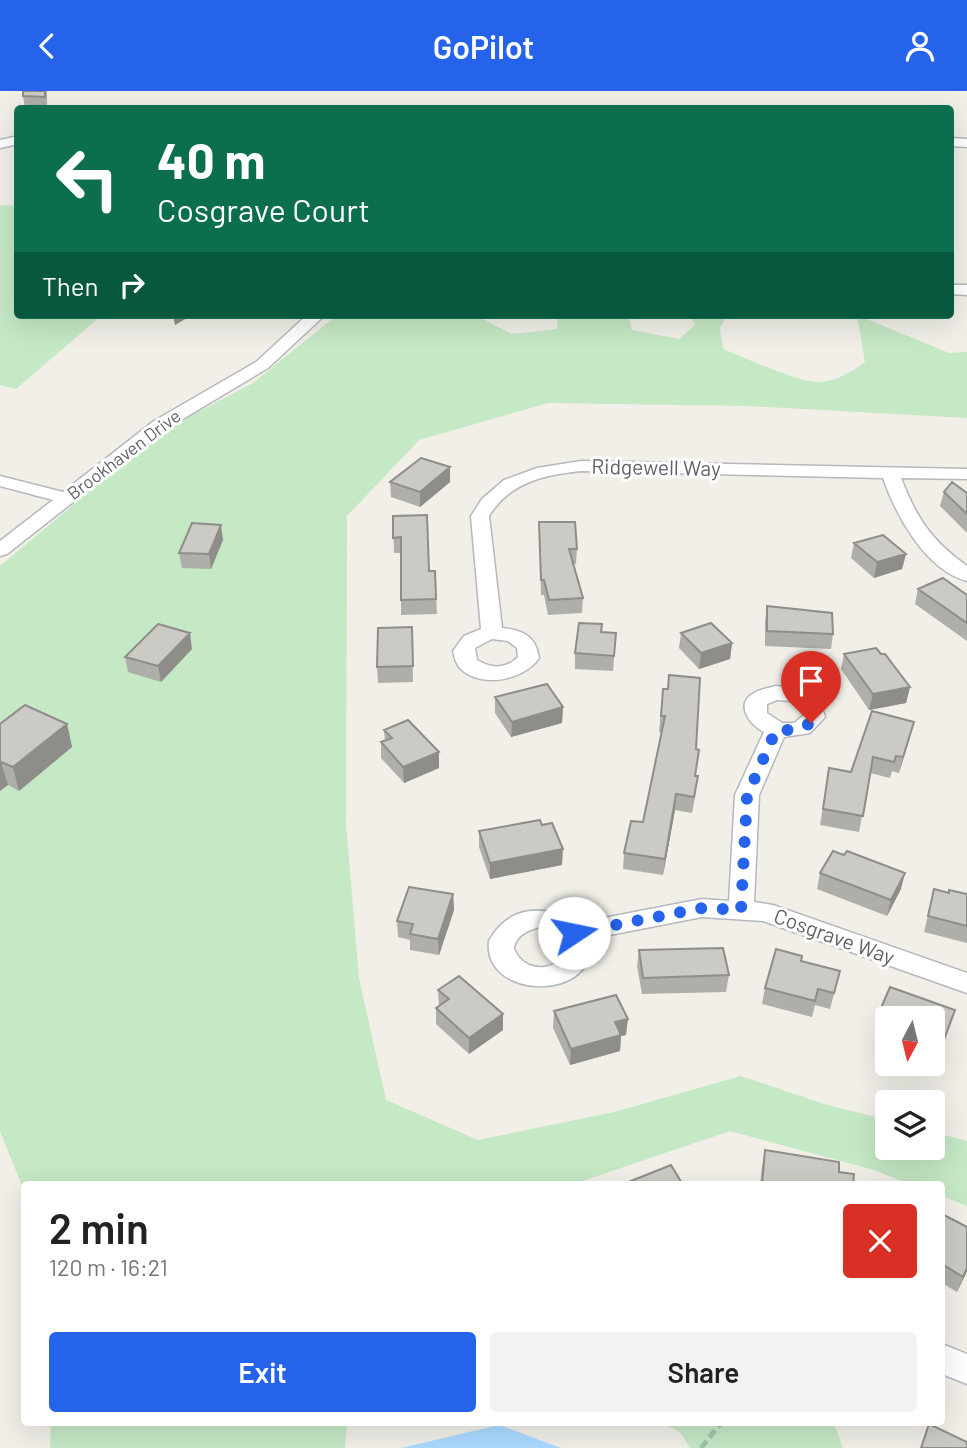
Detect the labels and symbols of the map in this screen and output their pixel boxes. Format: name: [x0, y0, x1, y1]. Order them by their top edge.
street label: Brookhaven Drive: [62, 404, 184, 504]
street label: Ridgewell Way: [591, 453, 721, 480]
pin: [781, 651, 841, 723]
position arrow: [537, 896, 611, 970]
street label: Cosgrave Way: [771, 902, 898, 969]
north arrow: [875, 1006, 945, 1076]

